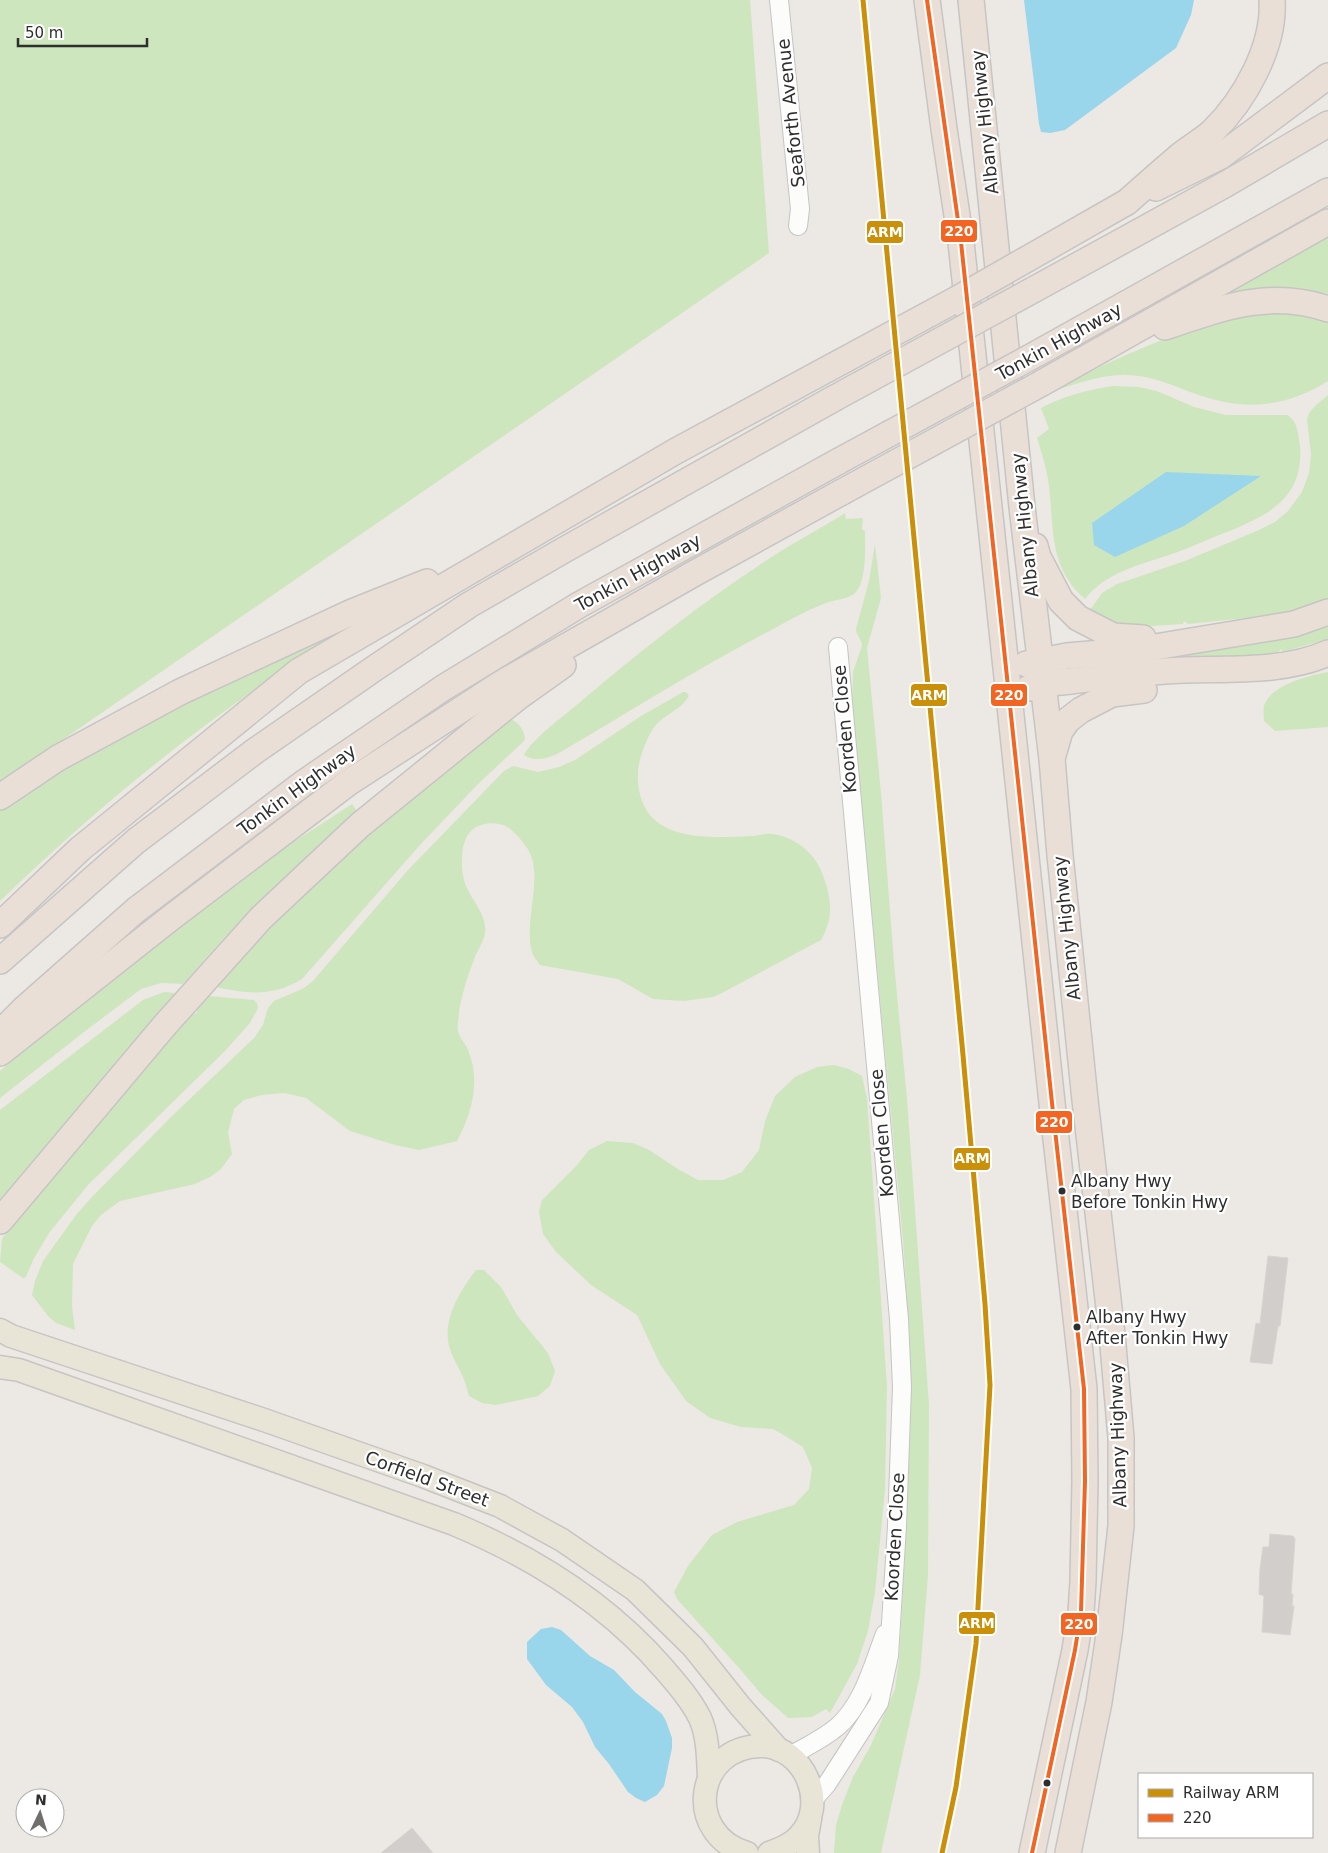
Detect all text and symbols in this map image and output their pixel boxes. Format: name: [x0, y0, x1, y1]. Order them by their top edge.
scale bar: [18, 15, 146, 47]
text: 50 m: [25, 24, 63, 42]
street label: Seaforth Avenue: [772, 38, 809, 188]
street label: Albany Highway: [966, 48, 1003, 195]
line badge: 220: [940, 219, 978, 243]
line badge: ARM: [866, 220, 904, 244]
text: 220: [944, 223, 974, 239]
text: ARM: [867, 224, 903, 240]
street label: Tonkin Highway: [991, 298, 1126, 385]
street label: Albany Highway: [1006, 451, 1043, 598]
street label: Tonkin Highway: [570, 529, 705, 616]
street label: Koorden Close: [828, 664, 861, 794]
line badge: ARM: [910, 683, 948, 707]
line badge: 220: [990, 683, 1028, 707]
text: ARM: [911, 687, 947, 703]
text: 220: [994, 687, 1024, 703]
street label: Tonkin Highway: [233, 740, 360, 840]
street label: Albany Highway: [1048, 854, 1085, 1001]
street label: Koorden Close: [865, 1068, 898, 1198]
line badge: 220: [1035, 1110, 1073, 1134]
text: 220: [1039, 1114, 1069, 1130]
line badge: ARM: [953, 1147, 991, 1171]
text: ARM: [954, 1150, 990, 1166]
place label: Albany Hwy Before Tonkin Hwy: [1071, 1171, 1228, 1212]
marker: Albany Hwy Before Tonkin Hwy: [1057, 1186, 1067, 1196]
place label: Albany Hwy After Tonkin Hwy: [1086, 1307, 1228, 1348]
marker: Albany Hwy After Tonkin Hwy: [1072, 1322, 1082, 1332]
street label: Albany Highway: [1104, 1362, 1131, 1508]
street label: Corfield Street: [362, 1446, 492, 1511]
street label: Koorden Close: [881, 1472, 908, 1602]
line badge: ARM: [958, 1611, 996, 1635]
line badge: 220: [1060, 1612, 1098, 1636]
text: ARM: [959, 1615, 995, 1631]
text: 220: [1064, 1616, 1094, 1632]
legend: [1138, 1773, 1313, 1838]
unlabelled marker: [1042, 1778, 1052, 1788]
text: Railway ARM: [1183, 1784, 1279, 1802]
north arrow: [15, 1788, 65, 1838]
text: N: [35, 1792, 47, 1808]
text: 220: [1183, 1809, 1212, 1827]

